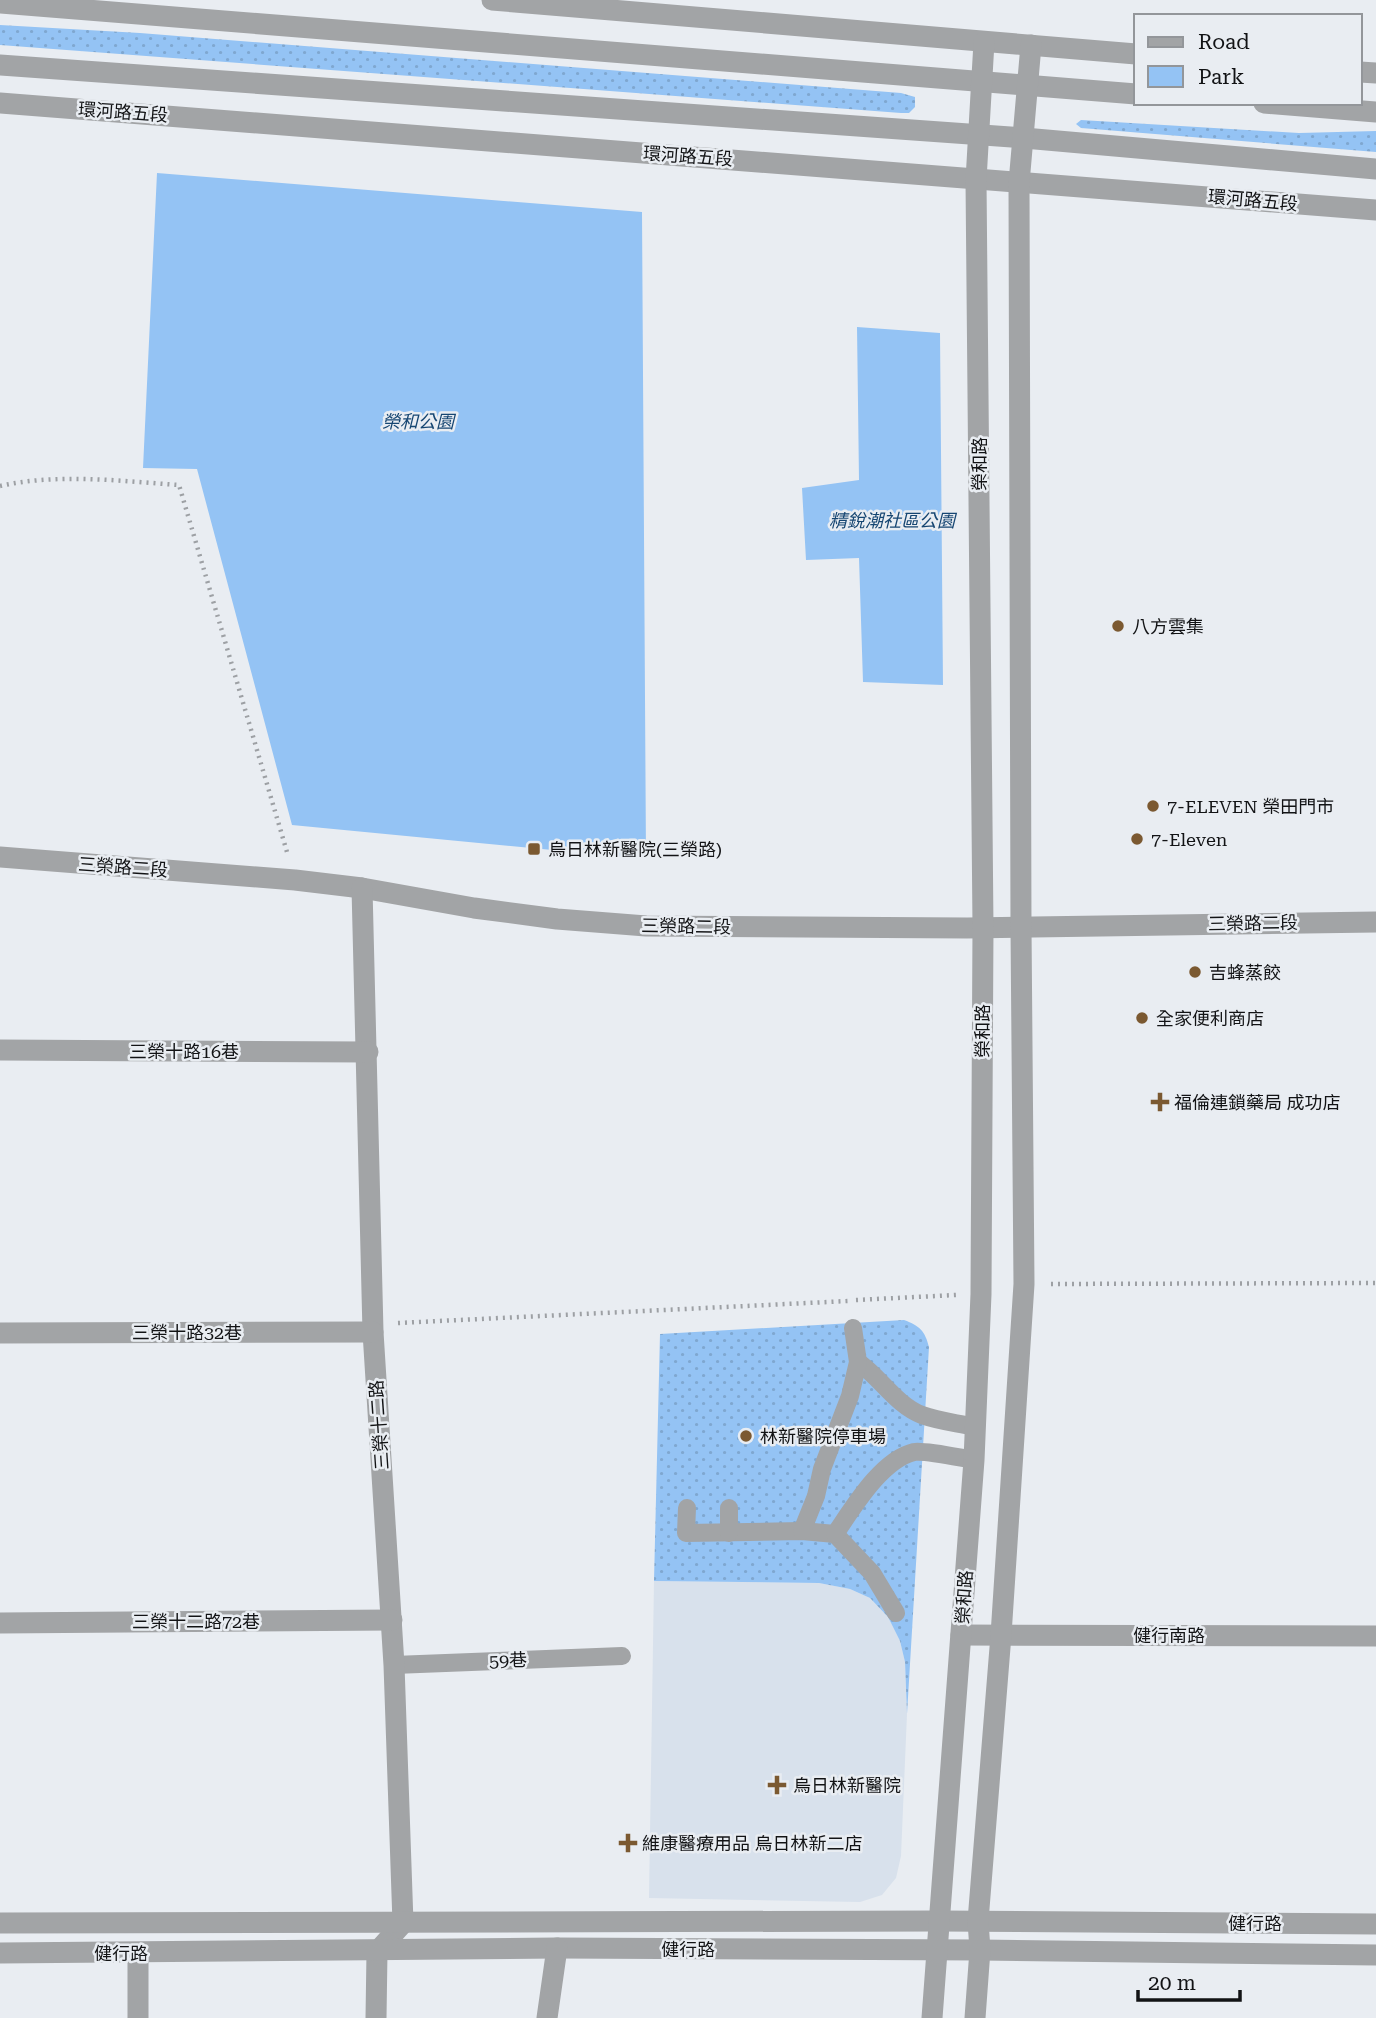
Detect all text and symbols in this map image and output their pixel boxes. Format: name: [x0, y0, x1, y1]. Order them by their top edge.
legend: [1134, 14, 1362, 105]
text: Road: [1198, 30, 1250, 54]
text: Park: [1198, 65, 1244, 89]
street label: 環河路五段: [77, 98, 169, 126]
street label: 環河路五段: [642, 142, 734, 170]
street label: 環河路五段: [1207, 186, 1299, 214]
park label: 榮和公園: [382, 411, 457, 432]
street label: 榮和路: [969, 437, 990, 491]
park label: 精銳潮社區公園: [829, 510, 958, 531]
place label: 八方雲集: [1132, 616, 1204, 637]
marker: 八方雲集: [1110, 618, 1126, 634]
place label: 7-ELEVEN 榮田門市: [1167, 796, 1334, 817]
marker: 7-ELEVEN 榮田門市: [1145, 798, 1161, 814]
place label: 7-Eleven: [1151, 829, 1228, 850]
marker: 7-Eleven: [1129, 831, 1145, 847]
place label: 烏日林新醫院(三榮路): [548, 839, 722, 860]
marker: 烏日林新醫院(三榮路): [526, 841, 542, 857]
street label: 三榮路二段: [77, 853, 169, 881]
street label: 三榮路二段: [1208, 912, 1298, 934]
street label: 三榮路二段: [641, 915, 731, 937]
place label: 吉蜂蒸餃: [1209, 962, 1281, 983]
marker: 吉蜂蒸餃: [1187, 964, 1203, 980]
street label: 榮和路: [972, 1004, 993, 1058]
place label: 全家便利商店: [1156, 1008, 1264, 1029]
marker: 全家便利商店: [1134, 1010, 1150, 1026]
street label: 三榮十路16巷: [129, 1041, 239, 1062]
place label: 福倫連鎖藥局 成功店: [1174, 1092, 1341, 1113]
marker: 福倫連鎖藥局 成功店: [1152, 1094, 1168, 1110]
street label: 三榮十路32巷: [132, 1322, 242, 1343]
street label: 三榮十二路: [365, 1379, 393, 1471]
place label: 林新醫院停車場: [760, 1426, 886, 1447]
marker: 林新醫院停車場: [738, 1428, 754, 1444]
street label: 榮和路: [952, 1569, 976, 1625]
street label: 三榮十二路72巷: [132, 1611, 260, 1632]
street label: 健行南路: [1133, 1625, 1205, 1646]
street label: 59巷: [489, 1649, 527, 1671]
marker: 烏日林新醫院: [767, 1775, 787, 1795]
place label: 烏日林新醫院: [793, 1775, 901, 1796]
place label: 維康醫療用品 烏日林新二店: [642, 1833, 863, 1854]
marker: 維康醫療用品 烏日林新二店: [620, 1835, 636, 1851]
street label: 健行路: [1228, 1913, 1282, 1934]
street label: 健行路: [661, 1939, 715, 1960]
street label: 健行路: [94, 1943, 148, 1964]
scale bar: [1138, 1958, 1240, 2002]
text: 20 m: [1148, 1971, 1196, 1995]

